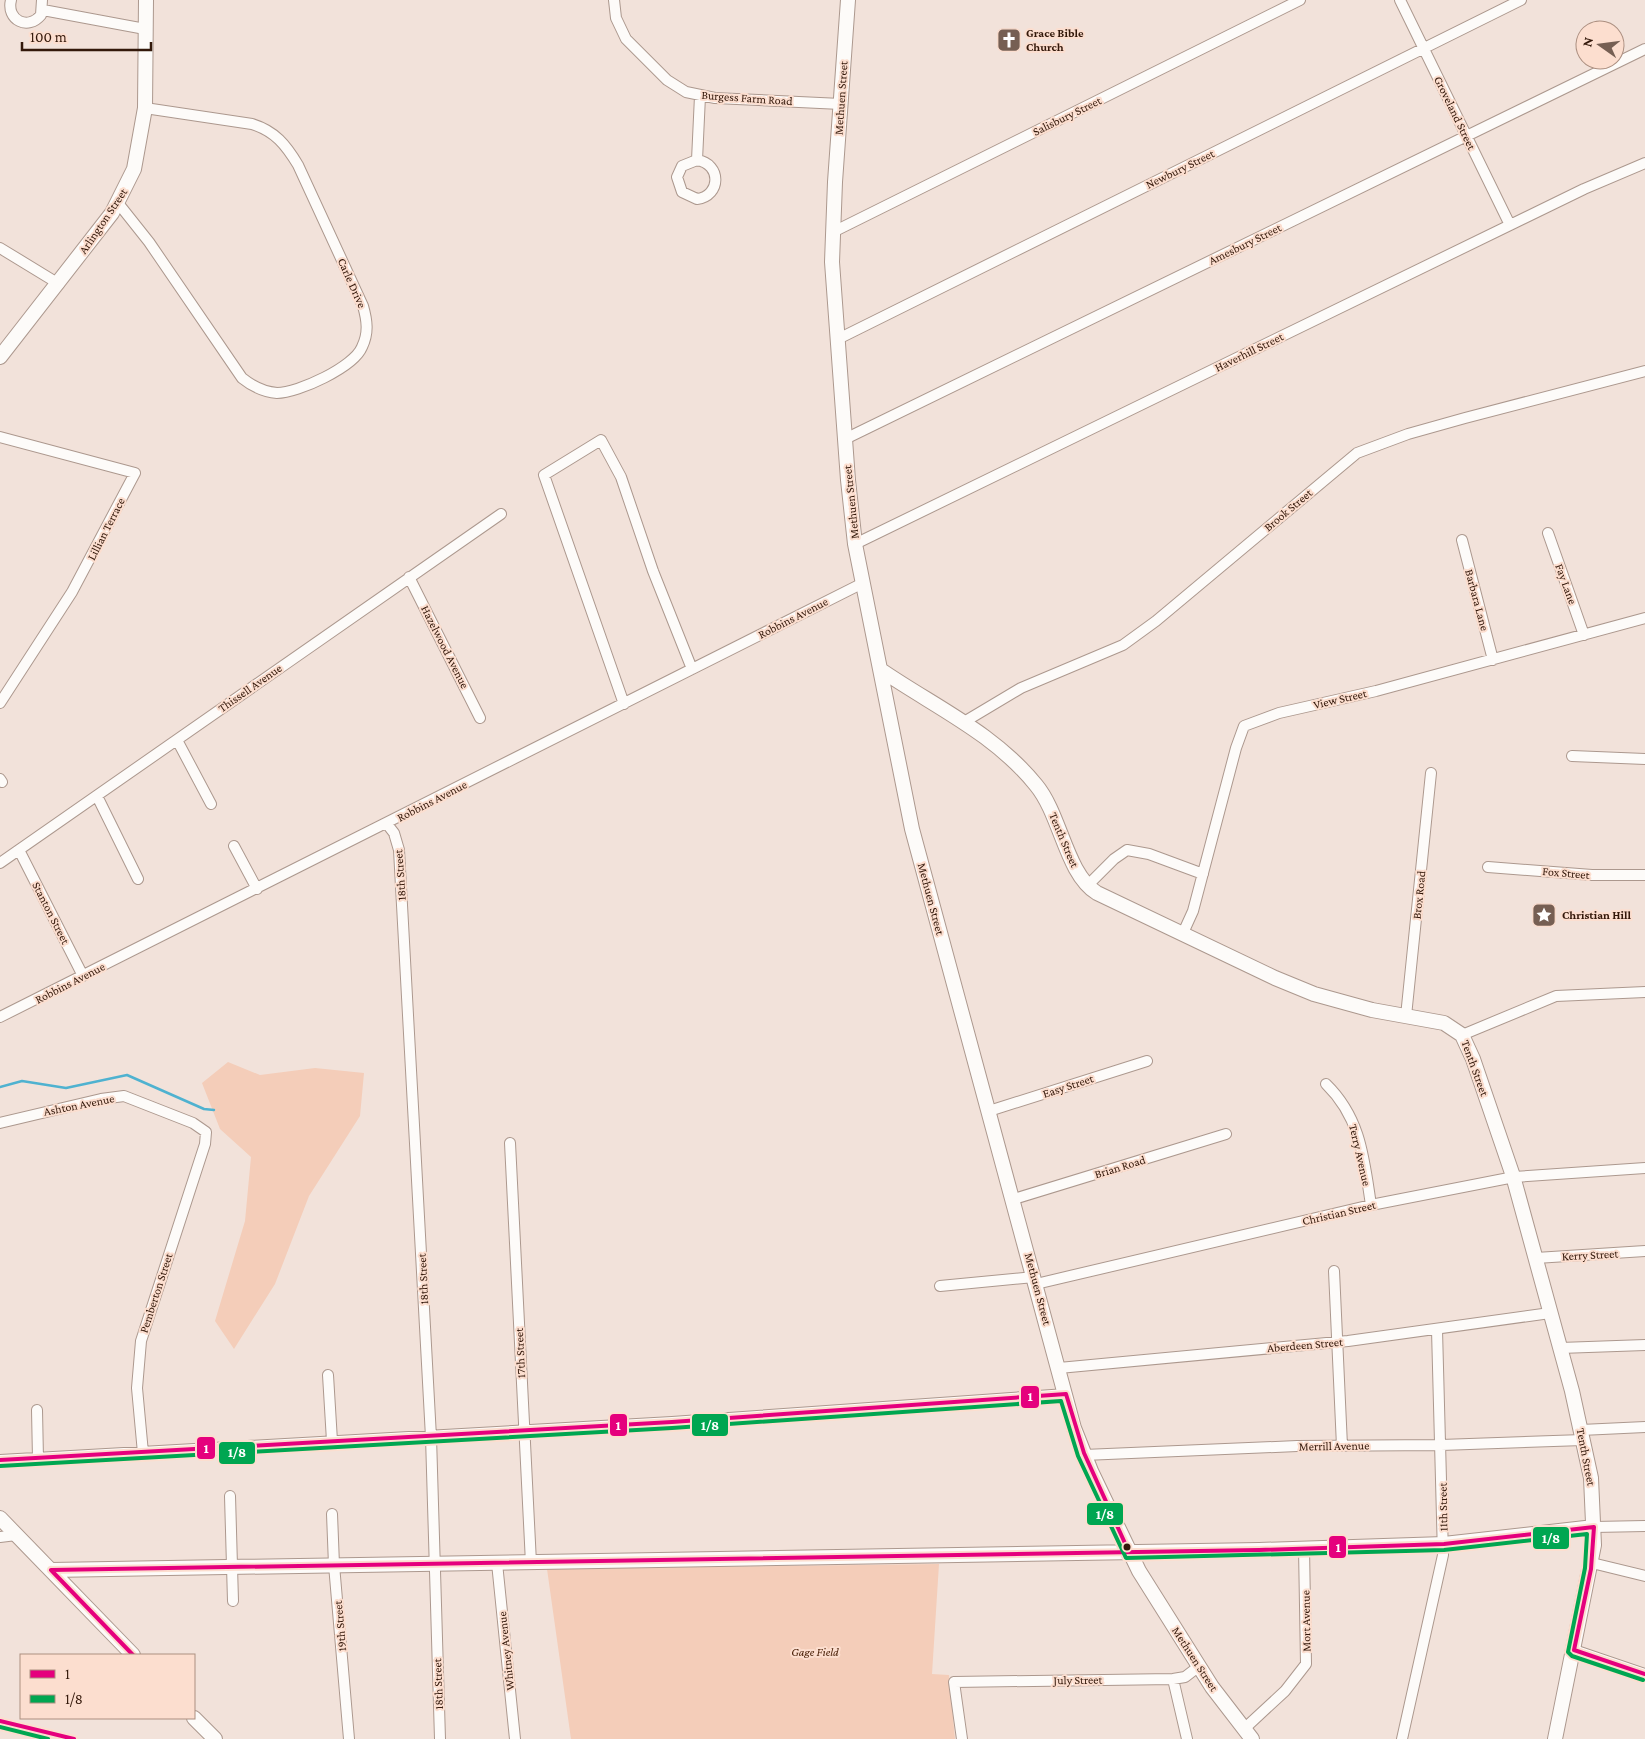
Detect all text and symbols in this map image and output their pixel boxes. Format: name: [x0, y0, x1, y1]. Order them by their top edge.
scale bar: [22, 20, 151, 52]
north arrow: [1575, 20, 1625, 70]
place label: Grace Bible Church: [1026, 26, 1084, 54]
church icon: Grace Bible Church: [996, 27, 1022, 53]
text: 100 m: [30, 29, 67, 45]
text: N: [1578, 35, 1596, 48]
street label: Methuen Street: [831, 60, 851, 135]
street label: Groveland Street: [1431, 74, 1479, 153]
street label: Burgess Farm Road: [701, 88, 794, 108]
street label: Salisbury Street: [1030, 93, 1105, 139]
street label: Newbury Street: [1143, 146, 1217, 192]
street label: Arlington Street: [76, 185, 131, 257]
street label: Amesbury Street: [1206, 220, 1285, 268]
street label: Carle Drive: [335, 256, 369, 310]
street label: Haverhill Street: [1212, 329, 1286, 375]
street label: Methuen Street: [840, 463, 862, 540]
street label: Brook Street: [1261, 485, 1316, 534]
street label: Lillian Terrace: [84, 495, 128, 563]
street label: Fay Lane: [1552, 562, 1580, 606]
street label: Barbara Lane: [1462, 568, 1492, 632]
street label: Robbins Avenue: [756, 594, 830, 642]
street label: Hazelwood Avenue: [418, 603, 472, 691]
street label: Thissell Avenue: [215, 661, 285, 715]
street label: View Street: [1312, 686, 1369, 712]
street label: Robbins Avenue: [395, 777, 469, 825]
street label: Tenth Street: [1046, 810, 1082, 871]
street label: 18th Street: [391, 848, 409, 901]
street label: Methuen Street: [915, 861, 948, 938]
street label: Fox Street: [1542, 864, 1591, 882]
street label: Brox Road: [1409, 869, 1429, 920]
street label: Stanton Street: [29, 879, 73, 947]
place icon: Christian Hill: [1531, 902, 1557, 928]
place label: Christian Hill: [1562, 908, 1631, 922]
street label: Robbins Avenue: [33, 959, 107, 1007]
street label: Tenth Street: [1458, 1038, 1492, 1099]
street label: Easy Street: [1041, 1071, 1096, 1101]
street label: Ashton Avenue: [42, 1091, 116, 1119]
street label: Terry Avenue: [1346, 1123, 1374, 1187]
street label: Brian Road: [1093, 1152, 1148, 1181]
street label: Christian Street: [1301, 1198, 1378, 1228]
street label: Kerry Street: [1561, 1246, 1620, 1263]
street label: Pemberton Street: [137, 1250, 176, 1335]
street label: Methuen Street: [1022, 1251, 1055, 1328]
street label: 18th Street: [415, 1252, 431, 1305]
street label: 17th Street: [512, 1327, 528, 1378]
street label: Aberdeen Street: [1267, 1335, 1344, 1355]
line badge: 1: [1020, 1385, 1040, 1409]
text: 1: [1027, 1388, 1033, 1404]
line badge: 1: [609, 1413, 628, 1437]
line badge: 1/8: [691, 1413, 729, 1437]
text: 1: [615, 1417, 621, 1433]
text: 1/8: [701, 1417, 719, 1433]
street label: Tenth Street: [1574, 1427, 1599, 1488]
line badge: 1: [196, 1436, 216, 1460]
street label: Merrill Avenue: [1298, 1438, 1370, 1454]
text: 1: [203, 1440, 209, 1456]
line badge: 1/8: [218, 1441, 256, 1465]
text: 1/8: [228, 1444, 246, 1460]
street label: 11th Street: [1436, 1481, 1450, 1531]
line badge: 1/8: [1086, 1502, 1124, 1526]
text: 1/8: [1096, 1506, 1114, 1522]
line badge: 1/8: [1532, 1526, 1570, 1550]
text: 1/8: [1542, 1530, 1560, 1546]
line badge: 1: [1328, 1535, 1347, 1559]
text: 1: [1335, 1539, 1341, 1555]
unlabelled marker: [1122, 1542, 1132, 1552]
street label: Mort Avenue: [1298, 1590, 1314, 1652]
street label: 19th Street: [331, 1599, 349, 1652]
street label: Whitney Avenue: [495, 1611, 517, 1691]
street label: Methuen Street: [1169, 1624, 1222, 1695]
park label: Gage Field: [791, 1645, 839, 1659]
legend: [20, 1654, 195, 1719]
street label: 18th Street: [430, 1657, 446, 1710]
text: 1: [65, 1666, 70, 1682]
street label: July Street: [1052, 1673, 1104, 1687]
text: 1/8: [65, 1691, 83, 1707]

